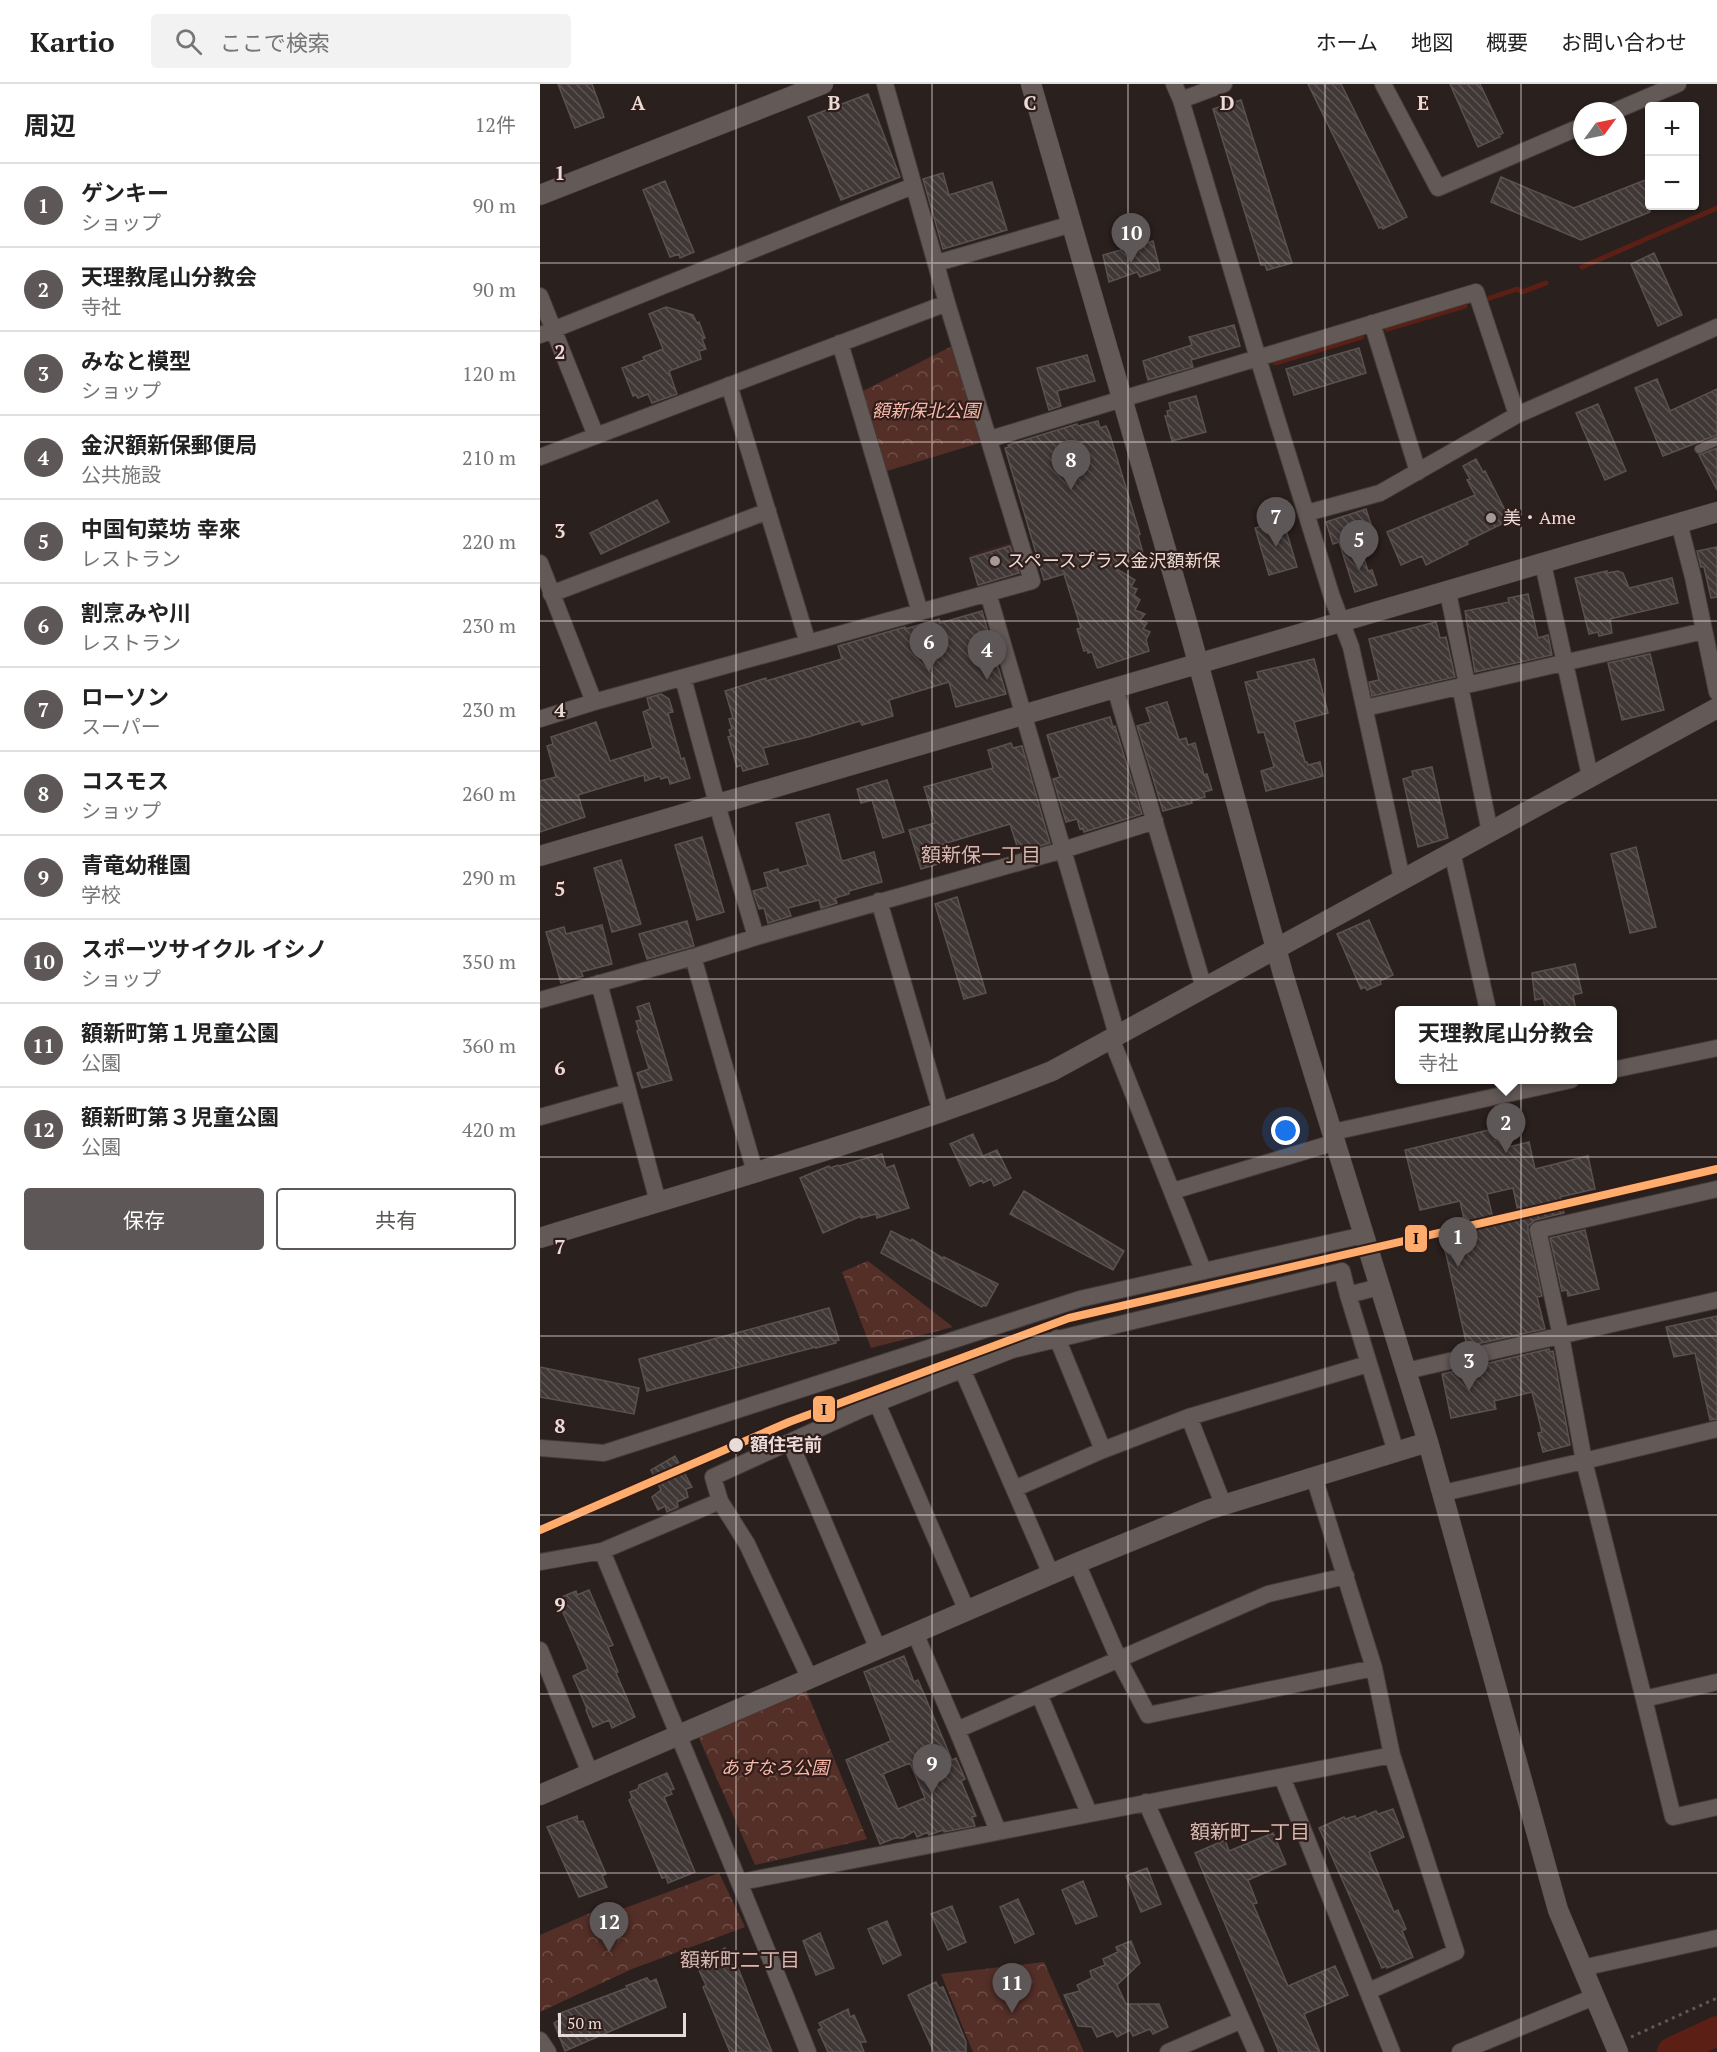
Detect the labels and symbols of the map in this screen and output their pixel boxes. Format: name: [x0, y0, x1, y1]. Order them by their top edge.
text: A: [631, 89, 646, 116]
text: B: [828, 89, 841, 116]
text: C: [1023, 89, 1037, 116]
text: D: [1220, 89, 1234, 116]
text: E: [1417, 89, 1429, 116]
north arrow: [1573, 102, 1627, 156]
text: 1: [554, 159, 566, 186]
pin: 10: [1112, 214, 1150, 263]
text: 2: [554, 338, 566, 365]
park label: 額新保北公園: [872, 398, 983, 422]
pin: 8: [1052, 440, 1090, 490]
pin: 7: [1256, 498, 1296, 547]
place label: 美・Ame: [1503, 505, 1576, 529]
marker: 美・Ame: [1484, 511, 1498, 525]
text: 3: [554, 517, 566, 544]
pin: 5: [1340, 520, 1378, 570]
place label: スペースプラス金沢額新保: [1007, 548, 1220, 572]
marker: スペースプラス金沢額新保: [988, 554, 1002, 568]
pin: 6: [910, 622, 948, 672]
pin: 4: [968, 630, 1006, 680]
text: 4: [554, 696, 566, 723]
district label: 額新保一丁目: [921, 841, 1041, 868]
text: 5: [554, 875, 566, 902]
text: 6: [554, 1054, 566, 1081]
pin: 2: [1486, 1104, 1526, 1153]
your location: [1271, 1116, 1300, 1145]
pin: 1: [1438, 1218, 1478, 1267]
line badge: I: [1404, 1224, 1428, 1253]
text: I: [1413, 1227, 1419, 1249]
text: 7: [554, 1233, 566, 1260]
pin: 3: [1450, 1342, 1488, 1391]
line badge: I: [812, 1395, 836, 1423]
text: I: [821, 1398, 827, 1420]
text: 8: [554, 1412, 566, 1439]
place label: 額住宅前: [750, 1432, 822, 1456]
marker: 額住宅前: [727, 1436, 745, 1454]
text: 9: [554, 1591, 566, 1618]
pin: 9: [912, 1744, 952, 1794]
park label: あすなろ公園: [721, 1755, 832, 1779]
district label: 額新町一丁目: [1190, 1818, 1310, 1845]
pin: 12: [590, 1902, 628, 1952]
district label: 額新町二丁目: [680, 1946, 800, 1973]
pin: 11: [992, 1964, 1032, 2013]
scale bar: [558, 2010, 686, 2038]

